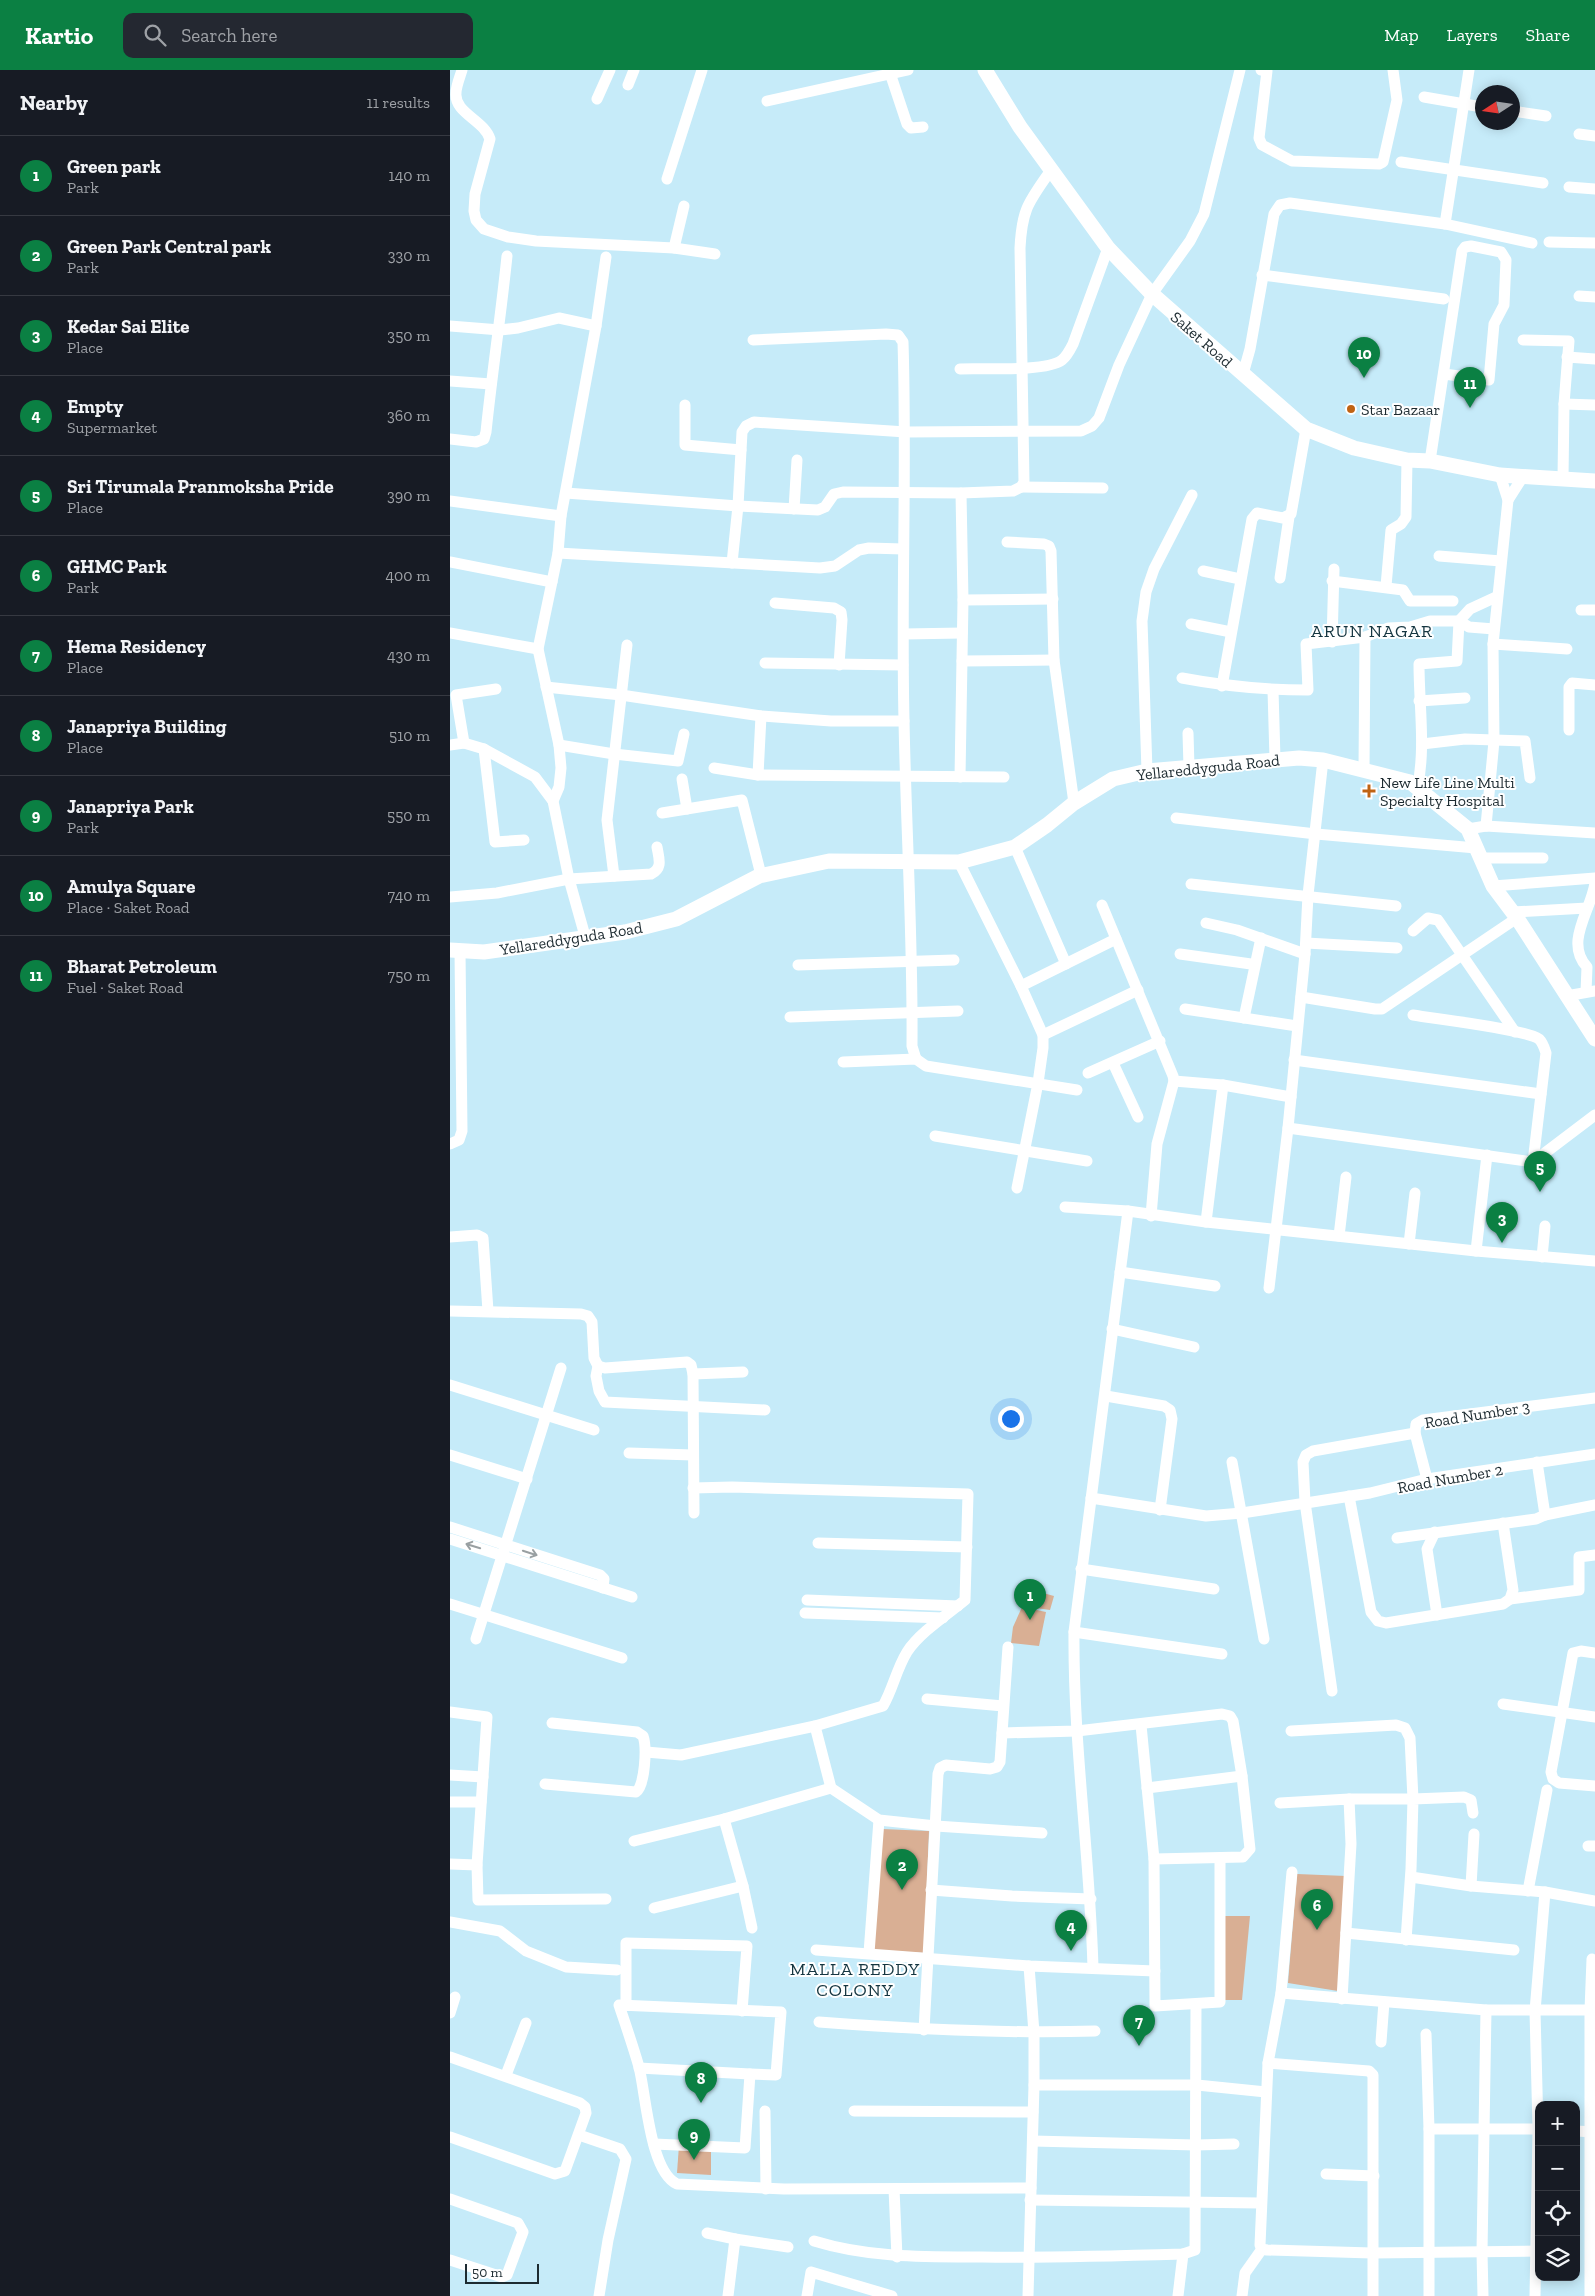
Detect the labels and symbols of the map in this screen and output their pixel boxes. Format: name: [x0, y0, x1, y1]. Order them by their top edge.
north arrow: [1475, 85, 1520, 130]
street label: Saket Road: [1167, 307, 1237, 372]
pin: 10: [1348, 337, 1380, 378]
pin: 11: [1454, 367, 1486, 408]
place label: Star Bazaar: [1361, 400, 1441, 419]
marker: Star Bazaar: [1345, 403, 1357, 415]
district label: ARUN NAGAR: [1311, 620, 1433, 642]
street label: Yellareddyguda Road: [1134, 750, 1281, 785]
place label: New Life Line Multi Specialty Hospital: [1380, 773, 1515, 810]
marker: New Life Line Multi Specialty Hospital: [1362, 784, 1376, 798]
street label: Yellareddyguda Road: [497, 918, 644, 959]
pin: 5: [1524, 1151, 1556, 1192]
pin: 3: [1486, 1202, 1518, 1243]
street label: Road Number 3: [1423, 1397, 1531, 1432]
your location: [998, 1406, 1024, 1432]
street label: Road Number 2: [1396, 1460, 1504, 1497]
one-way arrow: [465, 1541, 481, 1551]
one-way arrow: [521, 1549, 537, 1558]
pin: 1: [1014, 1579, 1046, 1620]
pin: 2: [886, 1849, 918, 1890]
pin: 6: [1301, 1889, 1333, 1930]
pin: 4: [1055, 1910, 1087, 1951]
district label: MALLA REDDY COLONY: [790, 1958, 920, 2001]
pin: 7: [1123, 2005, 1155, 2046]
pin: 8: [685, 2062, 717, 2103]
pin: 9: [678, 2119, 710, 2160]
scale bar: [465, 2261, 539, 2284]

